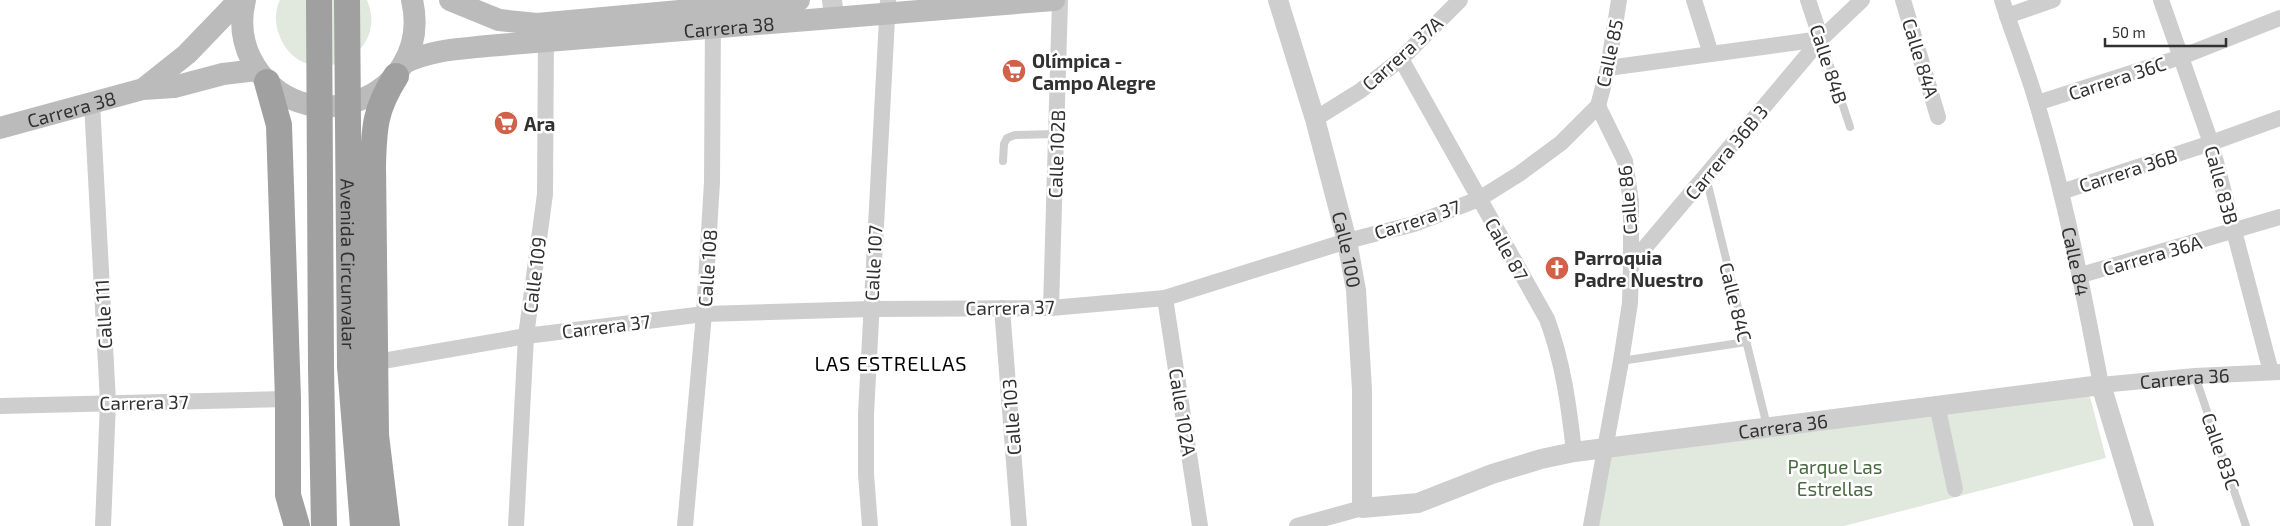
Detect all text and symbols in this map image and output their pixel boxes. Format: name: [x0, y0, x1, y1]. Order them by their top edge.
street label: Carrera 38: [683, 11, 775, 42]
street label: Carrera 37A: [1357, 11, 1447, 95]
street label: Calle 84A: [1898, 15, 1944, 101]
scale bar: [2105, 15, 2226, 47]
street label: Calle 85: [1591, 17, 1627, 89]
street label: Calle 84B: [1805, 21, 1853, 107]
text: 50 m: [2112, 23, 2146, 41]
place label: Olímpica - Campo Alegre: [1032, 49, 1156, 94]
street label: Carrera 36C: [2065, 51, 2169, 105]
supermarket icon: Olímpica - Campo Alegre: [1001, 58, 1027, 84]
street label: Carrera 38: [25, 85, 118, 132]
street label: Carrera 36B 3: [1680, 100, 1772, 204]
street label: Calle 102B: [1043, 109, 1069, 199]
supermarket icon: Ara: [493, 110, 519, 136]
place label: Ara: [524, 112, 555, 135]
street label: Carrera 36B: [2076, 143, 2180, 197]
street label: Calle 83B: [2200, 143, 2244, 227]
street label: Calle 86: [1613, 164, 1641, 236]
street label: Avenida Circunvalar: [337, 178, 361, 350]
street label: Carrera 37: [1371, 194, 1463, 244]
street label: Calle 100: [1328, 209, 1367, 289]
street label: Calle 87: [1480, 214, 1534, 285]
street label: Calle 107: [860, 224, 886, 301]
street label: Calle 84: [2058, 224, 2095, 298]
street label: Calle 108: [693, 229, 721, 307]
street label: Carrera 36A: [2100, 230, 2204, 280]
street label: Calle 109: [518, 235, 550, 315]
place label: Parroquia Padre Nuestro: [1574, 246, 1703, 291]
church icon: Parroquia Padre Nuestro: [1544, 255, 1570, 281]
street label: Calle 84C: [1715, 260, 1757, 344]
street label: Calle 111: [90, 279, 116, 349]
street label: Carrera 37: [965, 295, 1055, 319]
street label: Carrera 37: [560, 309, 652, 343]
district label: LAS ESTRELLAS: [814, 351, 968, 375]
street label: Carrera 36: [2139, 363, 2230, 393]
street label: Calle 102A: [1165, 366, 1201, 458]
street label: Calle 103: [997, 378, 1025, 456]
street label: Carrera 37: [99, 390, 189, 414]
street label: Carrera 36: [1737, 408, 1829, 443]
street label: Calle 83C: [2197, 409, 2245, 493]
park label: Parque Las Estrellas: [1788, 455, 1882, 500]

